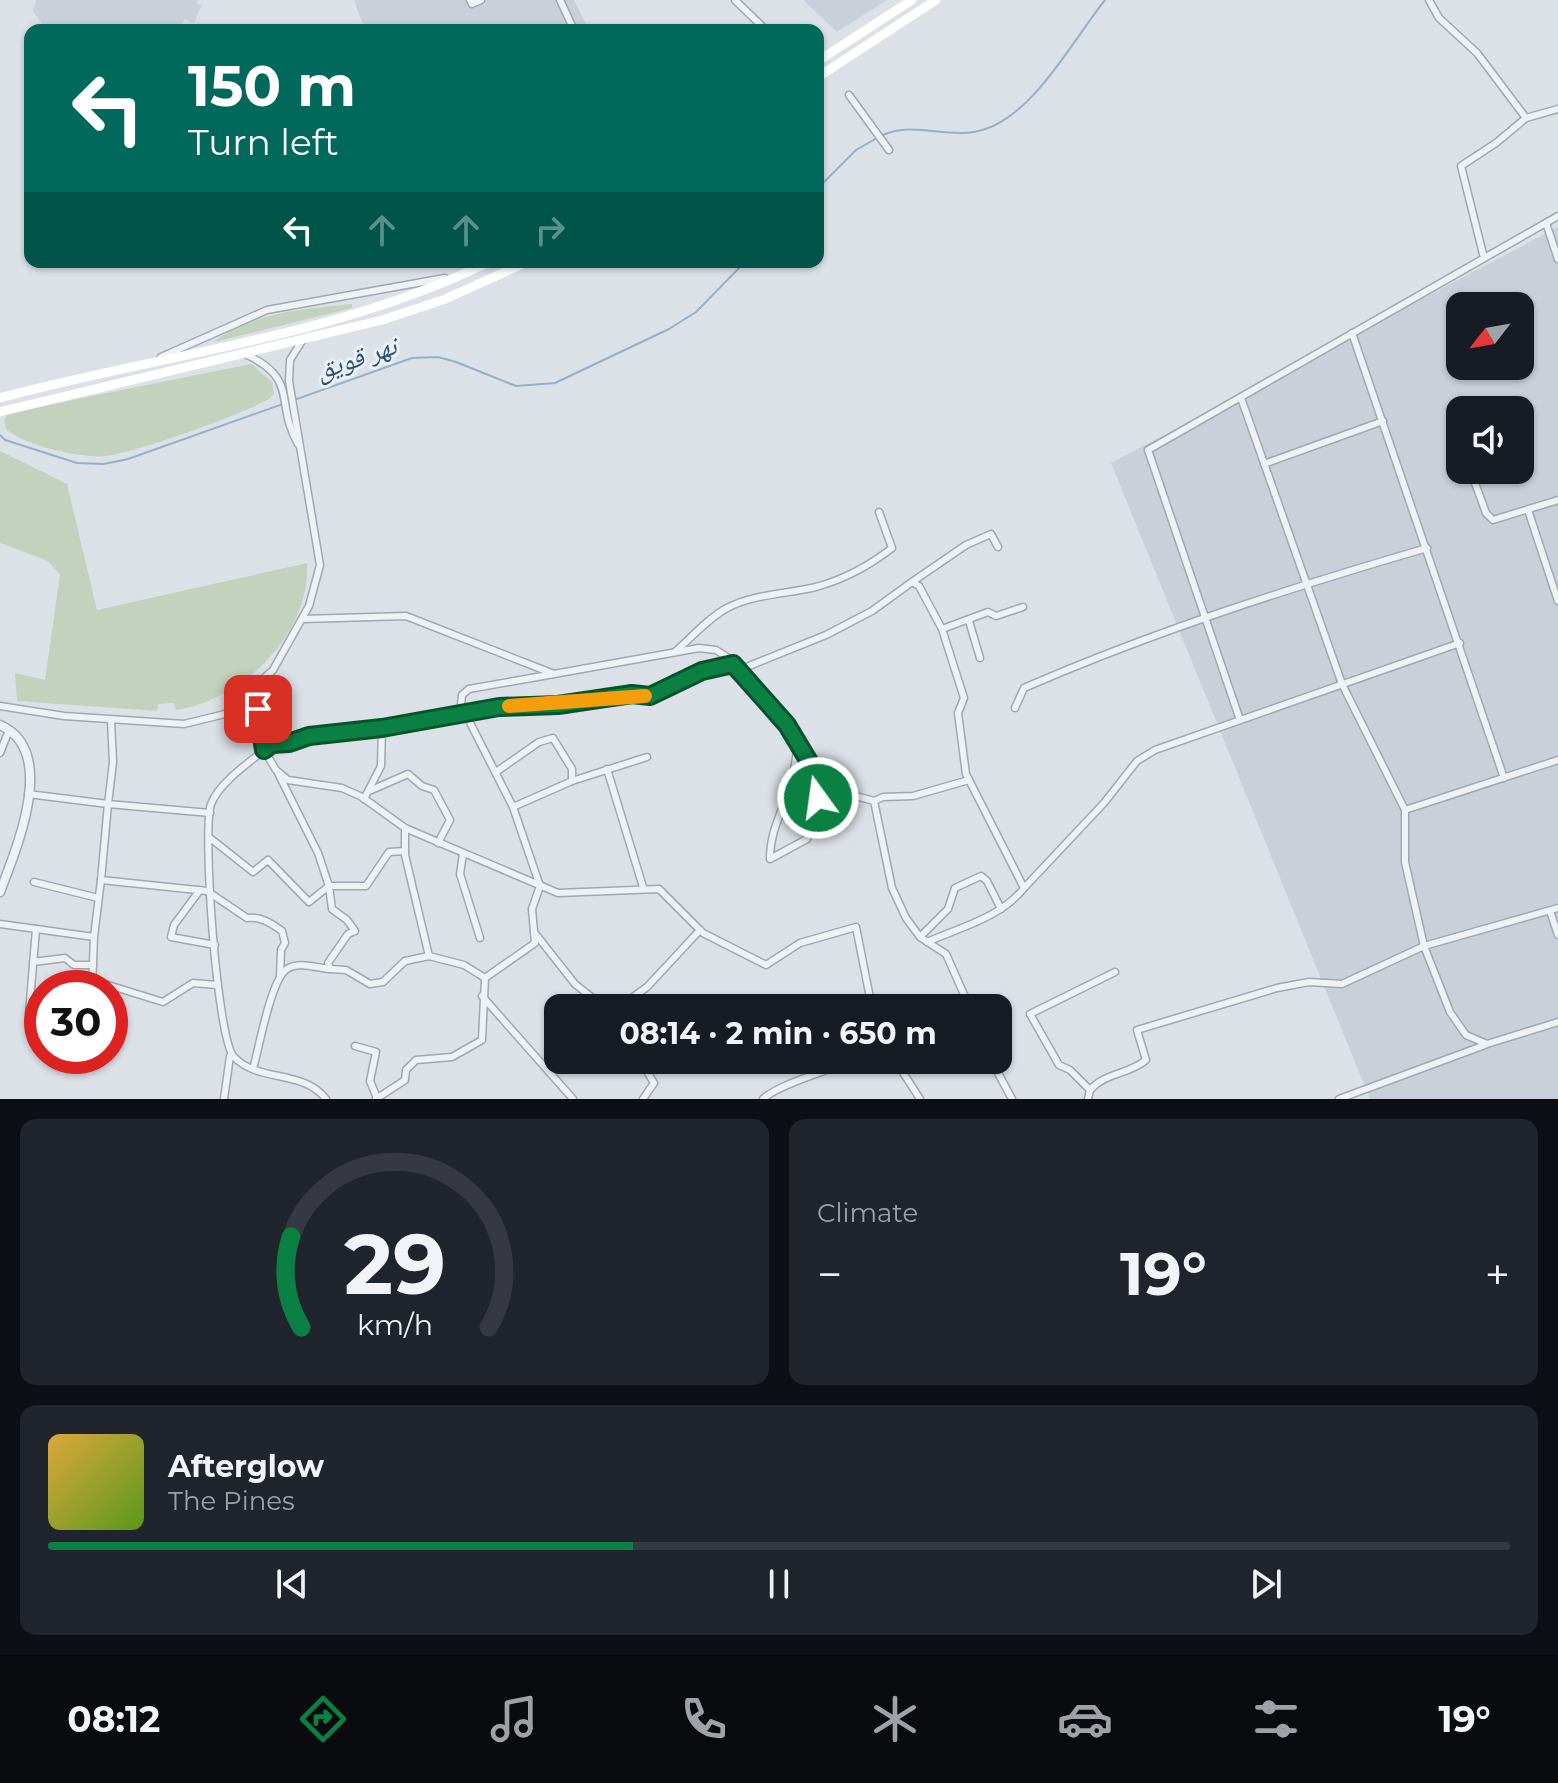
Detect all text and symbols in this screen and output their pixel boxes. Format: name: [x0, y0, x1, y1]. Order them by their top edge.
text: 150 m: [188, 52, 356, 120]
icon: left: [56, 56, 160, 160]
text: Turn left: [188, 120, 339, 164]
icon: left: [276, 208, 320, 252]
icon: ahead: [360, 208, 404, 252]
icon: ahead: [444, 208, 488, 252]
icon: right: [528, 208, 572, 252]
north arrow: [1446, 292, 1534, 380]
map controls: [1446, 292, 1534, 484]
water label: نهر قويق: [312, 328, 404, 387]
button: sound: [1446, 396, 1534, 484]
pin: [224, 675, 292, 743]
icon: arrive: [236, 687, 280, 731]
position arrow: [776, 756, 860, 840]
speed limit sign: 30: [24, 970, 128, 1074]
text: 08:14 · 2 min · 650 m: [619, 1015, 937, 1052]
text: Climate: [817, 1197, 918, 1229]
text: 29: [343, 1213, 446, 1315]
text: 19°: [1120, 1237, 1207, 1310]
text: −: [817, 1247, 842, 1301]
text: +: [1485, 1247, 1510, 1301]
text: km/h: [356, 1307, 433, 1342]
text: Afterglow: [168, 1448, 324, 1485]
text: The Pines: [168, 1485, 295, 1517]
icon: previous: [270, 1562, 314, 1606]
icon: pause: [757, 1562, 801, 1606]
icon: next: [1244, 1562, 1288, 1606]
icon: directions: [295, 1691, 351, 1747]
icon: music: [486, 1691, 542, 1747]
icon: phone: [676, 1691, 732, 1747]
icon: climate: [867, 1691, 923, 1747]
icon: car: [1057, 1691, 1113, 1747]
icon: filters: [1248, 1691, 1304, 1747]
text: 08:12: [67, 1697, 160, 1741]
text: 19°: [1439, 1697, 1491, 1741]

